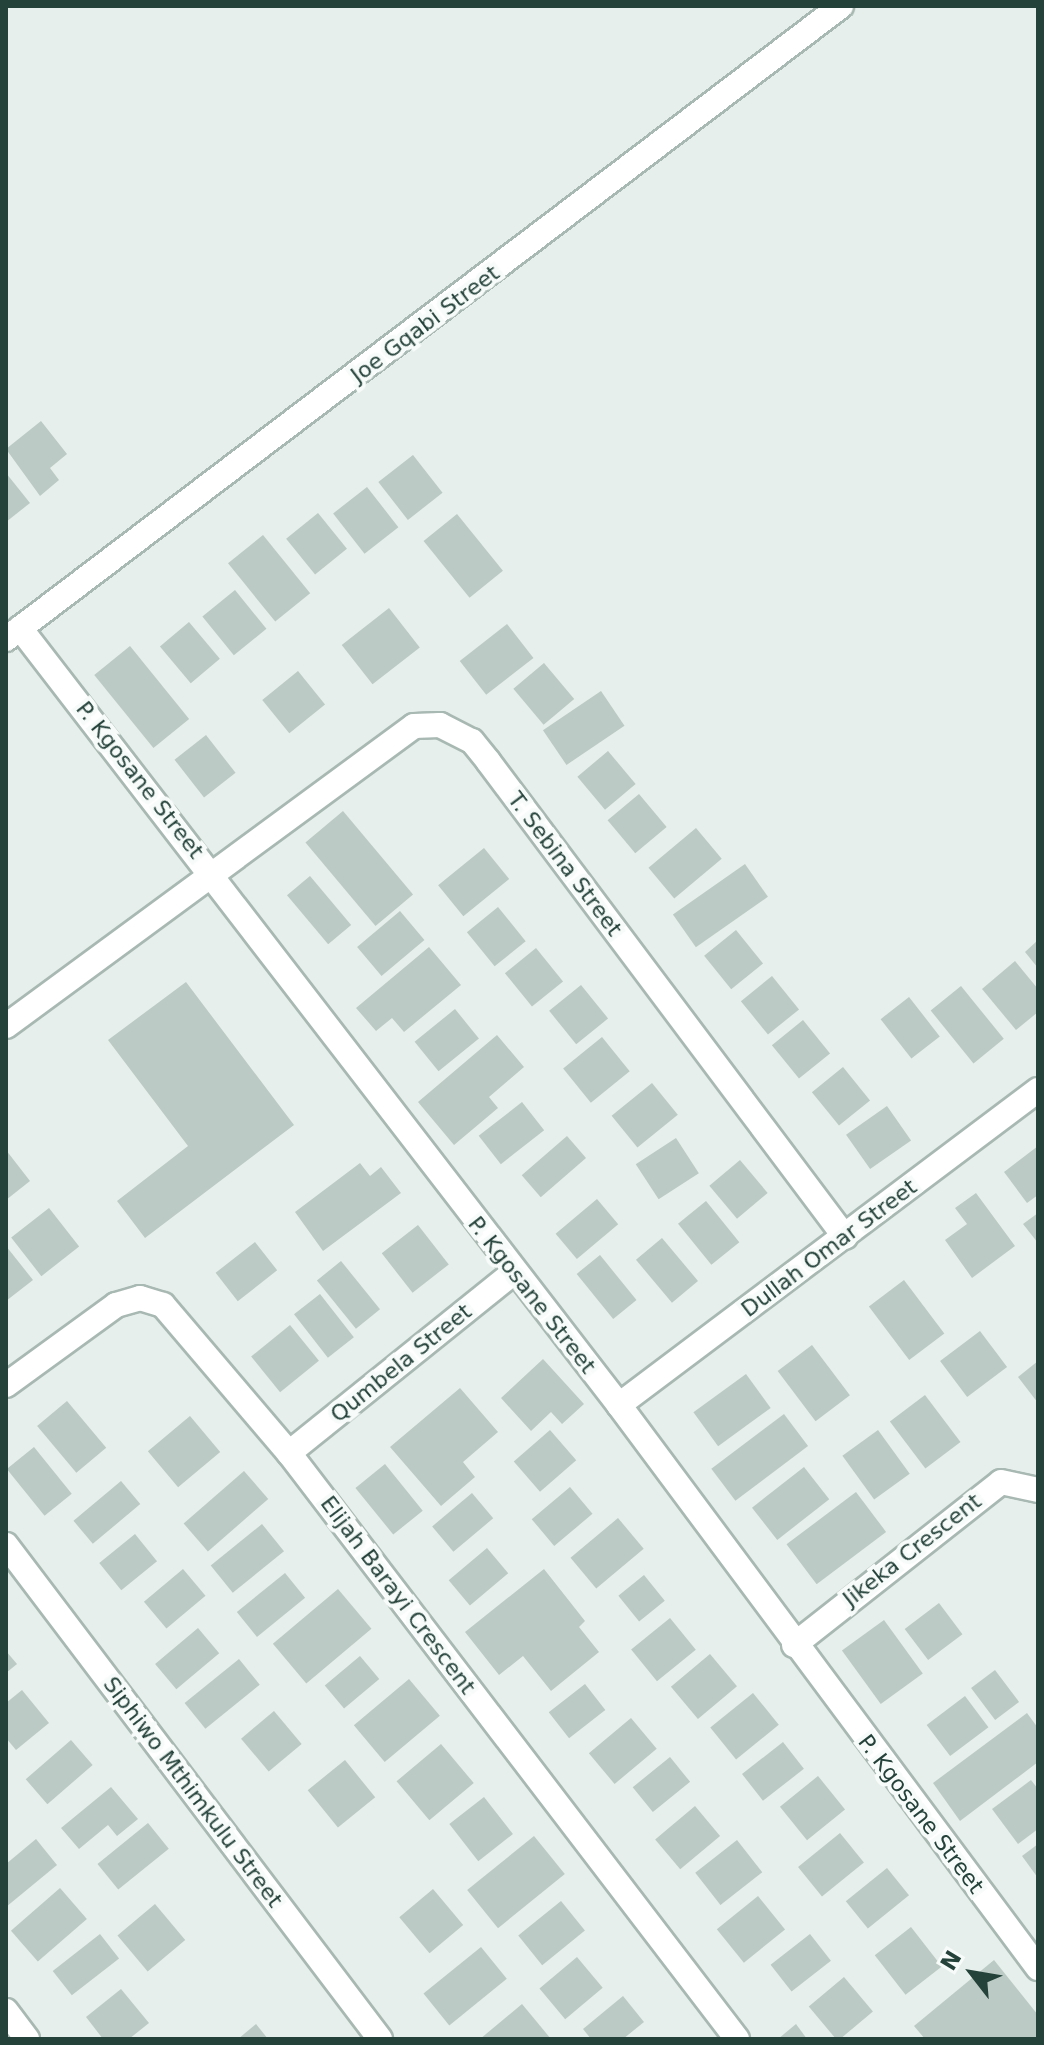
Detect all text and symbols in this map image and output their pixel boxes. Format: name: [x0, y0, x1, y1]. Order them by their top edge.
street label: Joe Gqabi Street: [346, 260, 504, 388]
street label: P. Kgosane Street: [71, 696, 209, 864]
street label: T. Sebina Street: [502, 787, 628, 941]
street label: Dullah Omar Street: [736, 1173, 922, 1323]
street label: P. Kgosane Street: [463, 1211, 601, 1379]
street label: Qumbela Street: [325, 1298, 477, 1428]
street label: Jikeka Crescent: [838, 1488, 986, 1612]
street label: Elijah Barayi Crescent: [315, 1491, 481, 1699]
street label: Siphiwo Mthimkulu Street: [98, 1672, 288, 1912]
street label: P. Kgosane Street: [853, 1729, 989, 1899]
north arrow: [932, 1933, 1012, 2013]
text: N: [936, 1946, 966, 1975]

